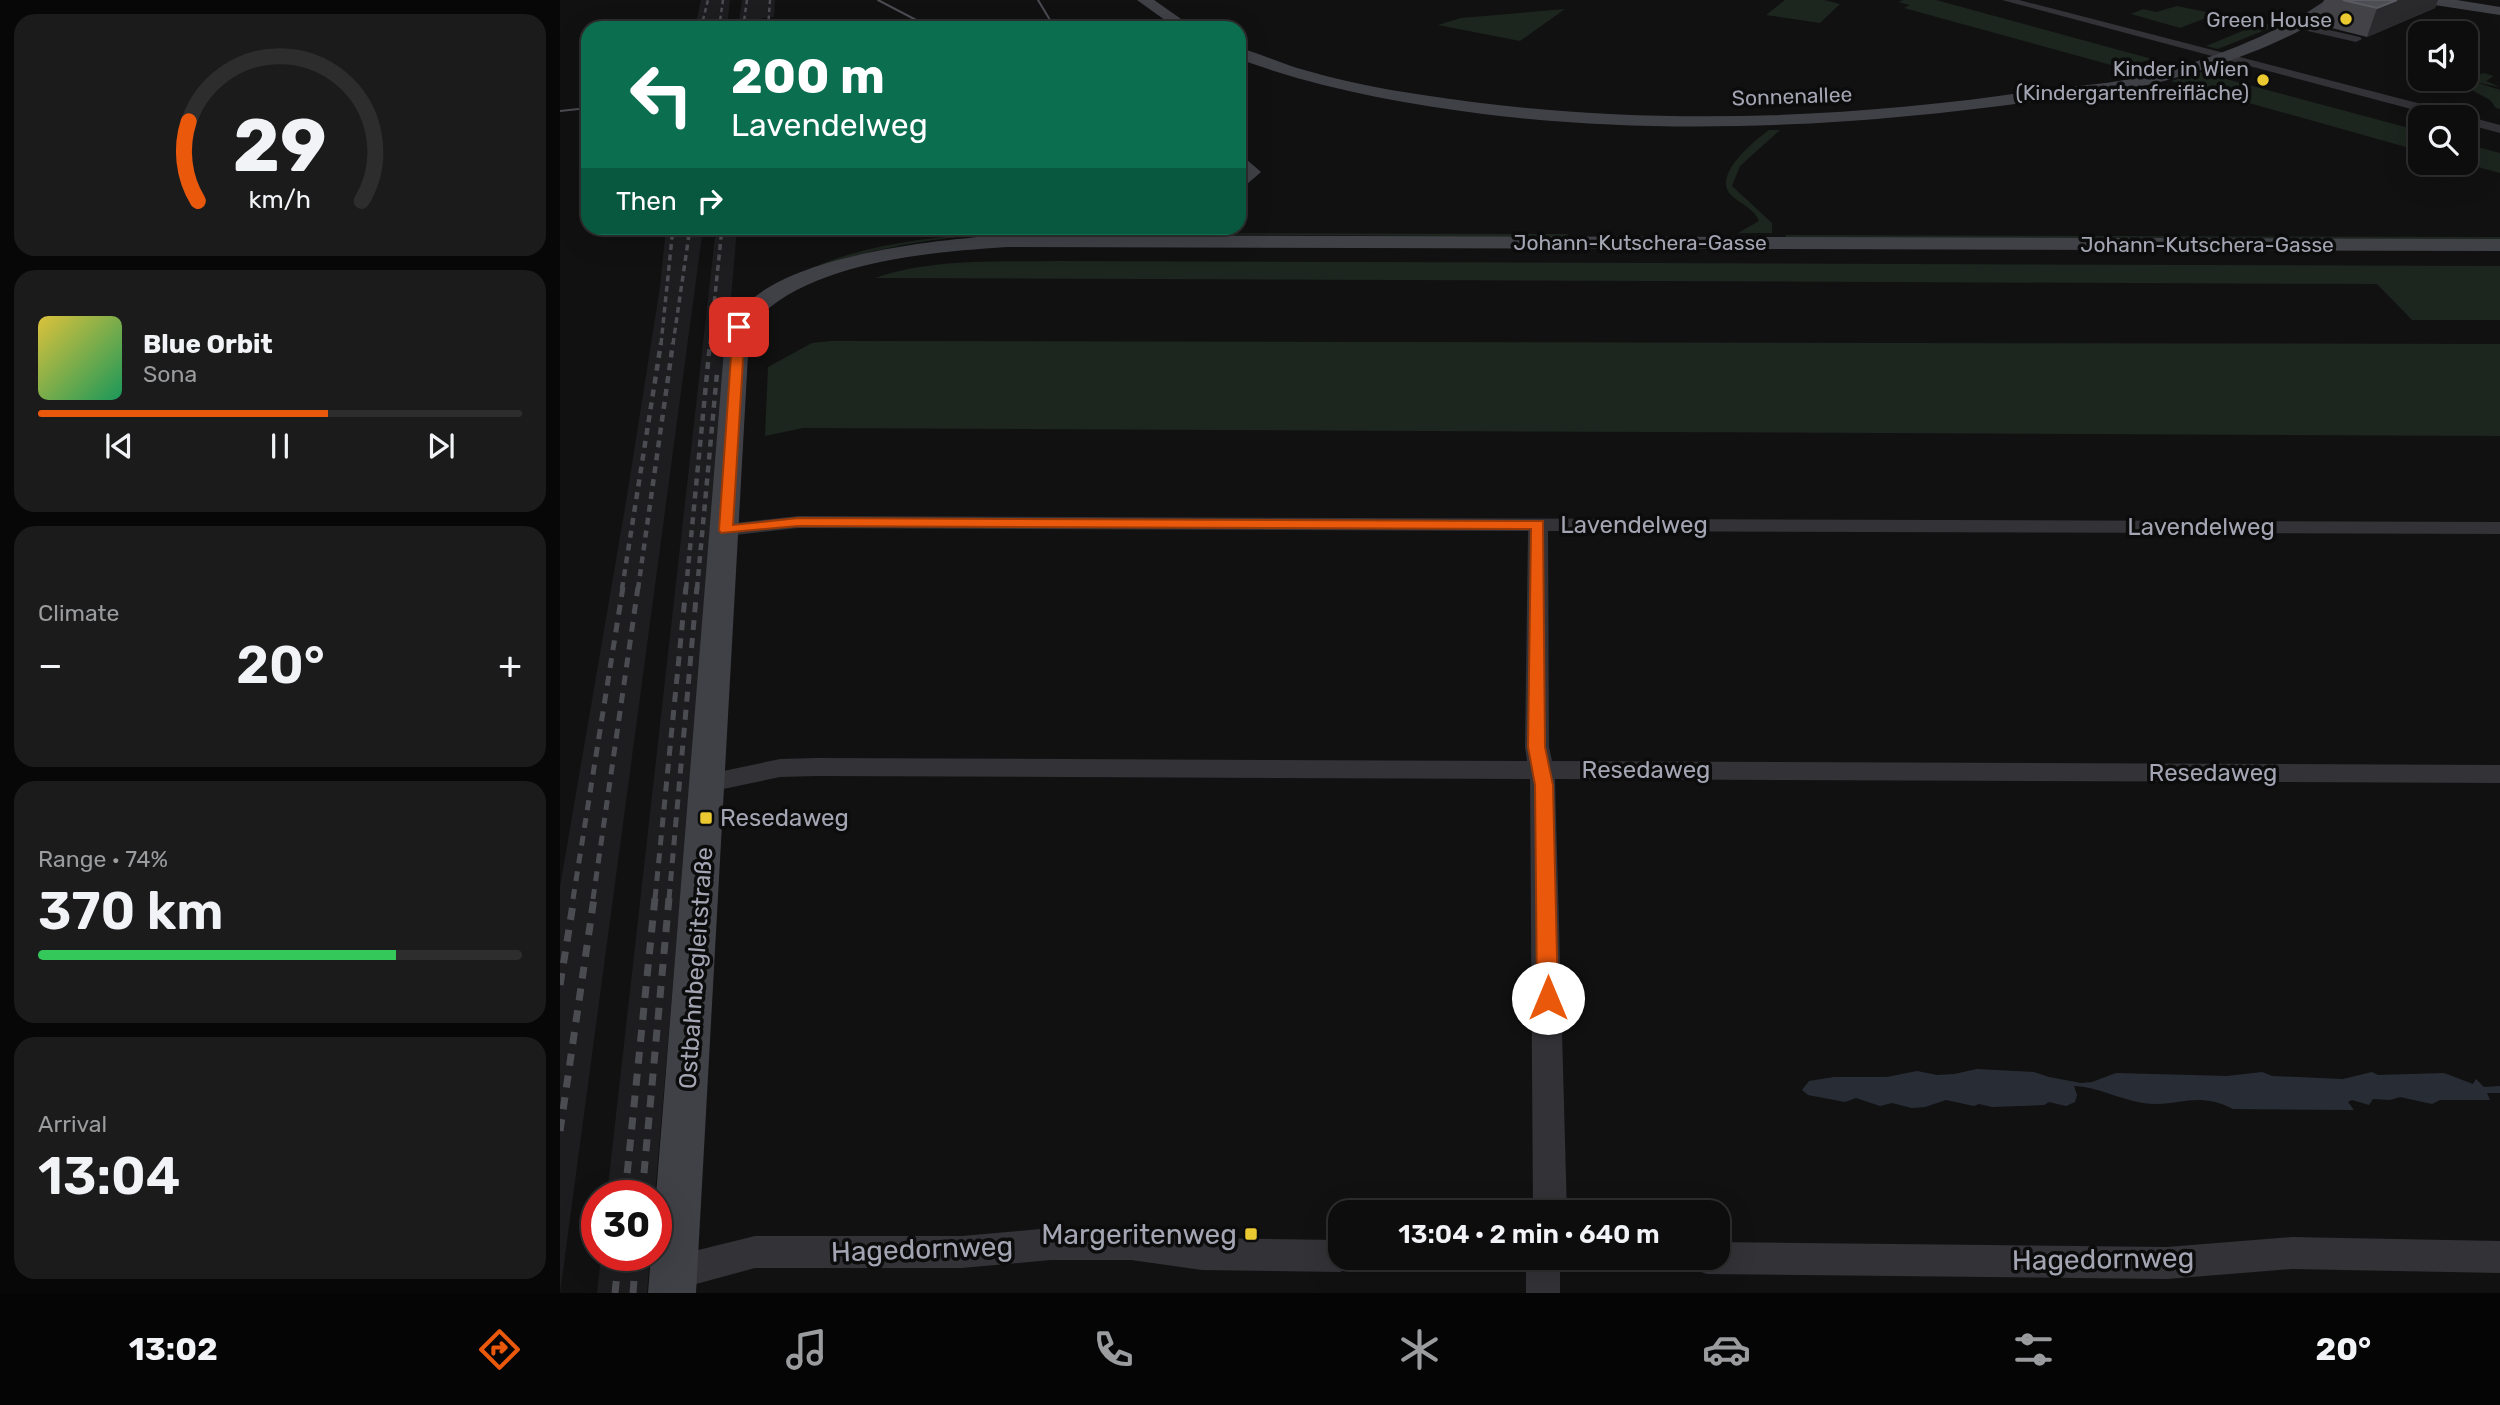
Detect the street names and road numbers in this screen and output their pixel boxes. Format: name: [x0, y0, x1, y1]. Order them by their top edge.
street label: Sonnenallee: [1731, 81, 1853, 111]
street label: Johann-Kutschera-Gasse: [1513, 230, 1767, 255]
street label: Johann-Kutschera-Gasse: [2080, 232, 2334, 257]
street label: Lavendelweg: [1560, 511, 1708, 539]
street label: Lavendelweg: [2127, 513, 2275, 541]
street label: Resedaweg: [1582, 756, 1710, 784]
street label: Resedaweg: [2149, 759, 2277, 787]
street label: Ostbahnbegleitstraße: [674, 846, 718, 1090]
street label: Hagedornweg: [830, 1229, 1014, 1269]
street label: Hagedornweg: [2011, 1241, 2195, 1277]

